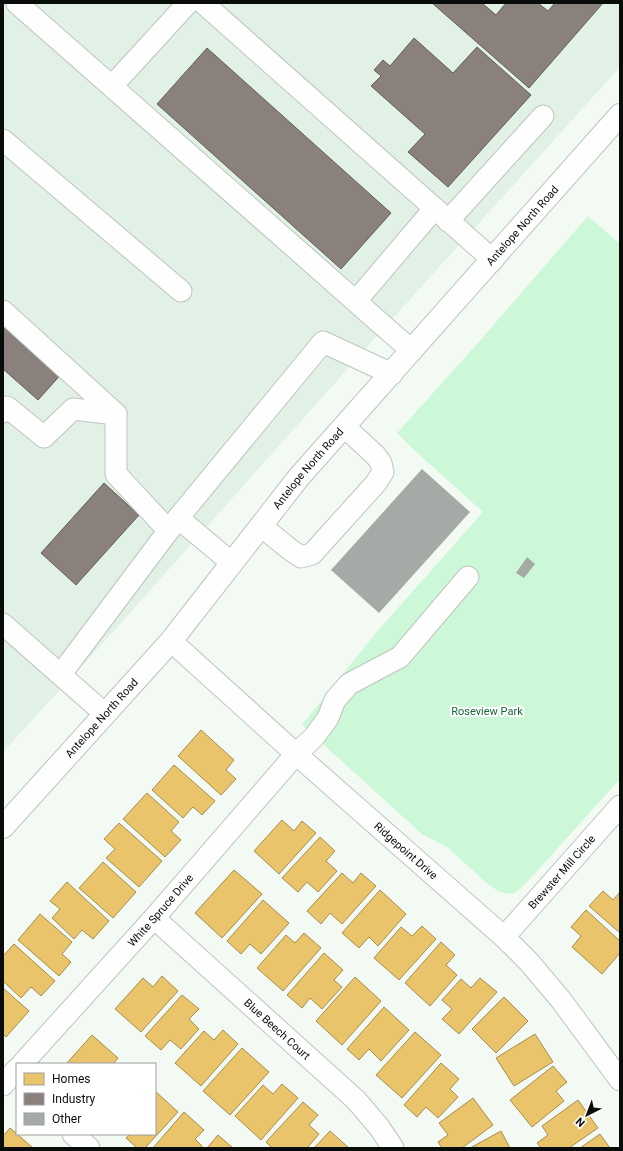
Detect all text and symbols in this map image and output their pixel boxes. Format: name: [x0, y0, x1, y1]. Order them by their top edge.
street label: Antelope North Road: [484, 183, 561, 268]
street label: Antelope North Road: [270, 426, 346, 512]
street label: Antelope North Road: [63, 676, 141, 761]
park label: Roseview Park: [451, 705, 523, 718]
street label: Ridgepoint Drive: [371, 820, 440, 883]
street label: Brewster Mill Circle: [526, 832, 598, 912]
street label: White Spruce Drive: [125, 871, 196, 949]
street label: Blue Beech Court: [241, 996, 313, 1063]
legend: [16, 1063, 156, 1135]
text: Homes: [52, 1072, 90, 1086]
text: Industry: [52, 1092, 96, 1106]
north arrow: [567, 1095, 607, 1135]
text: Other: [52, 1112, 81, 1126]
text: N: [573, 1114, 588, 1129]

